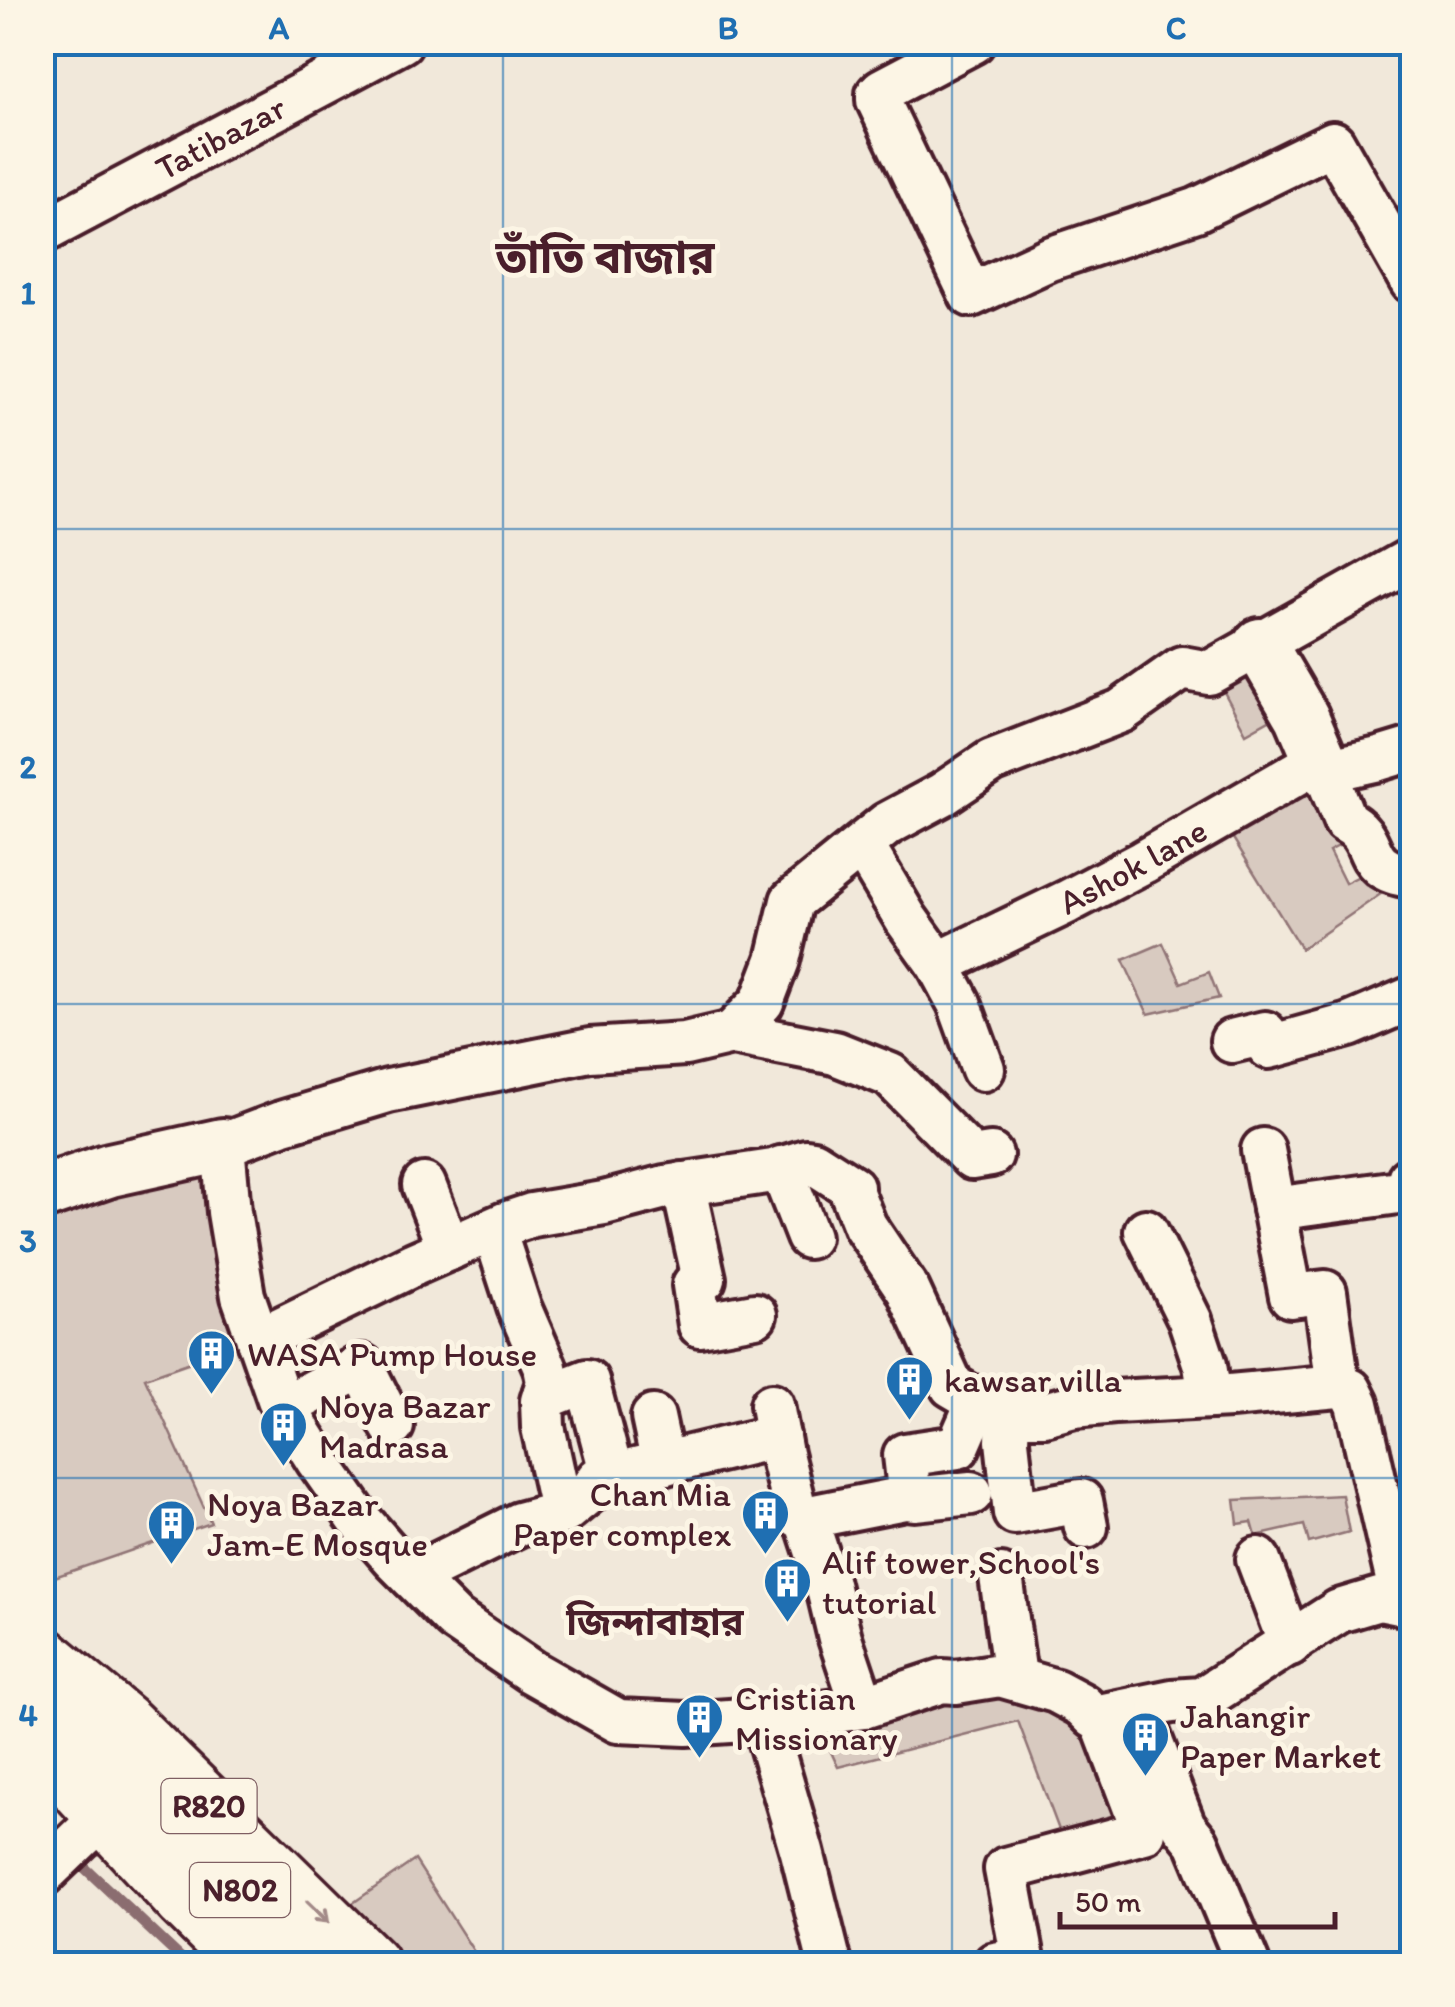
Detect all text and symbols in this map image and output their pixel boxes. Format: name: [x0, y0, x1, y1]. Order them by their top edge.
text: A: [268, 9, 290, 47]
text: B: [718, 9, 738, 47]
text: C: [1166, 9, 1186, 47]
street label: Tatibazar: [148, 86, 293, 189]
district label: তাঁতি বাজার: [494, 230, 716, 284]
text: 1: [21, 274, 36, 312]
text: 2: [20, 748, 37, 786]
street label: Ashok lane: [1052, 809, 1214, 924]
text: 3: [19, 1222, 37, 1260]
building icon: WASA Pump House: [186, 1328, 238, 1396]
place label: WASA Pump House: [247, 1333, 537, 1375]
building icon: kawsar villa: [883, 1354, 935, 1422]
place label: kawsar villa: [944, 1359, 1122, 1401]
place label: Noya Bazar Madrasa: [319, 1385, 491, 1467]
building icon: Noya Bazar Madrasa: [258, 1400, 310, 1468]
place label: Chan Mia Paper complex: [513, 1473, 732, 1555]
place label: Noya Bazar Jam-E Mosque: [207, 1483, 428, 1565]
building icon: Chan Mia Paper complex: [740, 1488, 792, 1556]
building icon: Noya Bazar Jam-E Mosque: [146, 1498, 198, 1566]
place label: Alif tower,School's tutorial: [822, 1541, 1100, 1623]
building icon: Alif tower,School's tutorial: [761, 1556, 813, 1624]
district label: জিন্দাবাহার: [565, 1599, 745, 1645]
place label: Cristian Missionary: [735, 1677, 898, 1759]
building icon: Cristian Missionary: [674, 1692, 726, 1760]
place label: Jahangir Paper Market: [1180, 1695, 1381, 1777]
text: 4: [18, 1696, 38, 1734]
building icon: Jahangir Paper Market: [1119, 1710, 1171, 1778]
road number: R820: [162, 1779, 256, 1833]
road number: N802: [190, 1863, 290, 1917]
scale bar: [1060, 1867, 1335, 1929]
text: 50 m: [1075, 1883, 1141, 1920]
one-way arrow: [305, 1900, 329, 1924]

